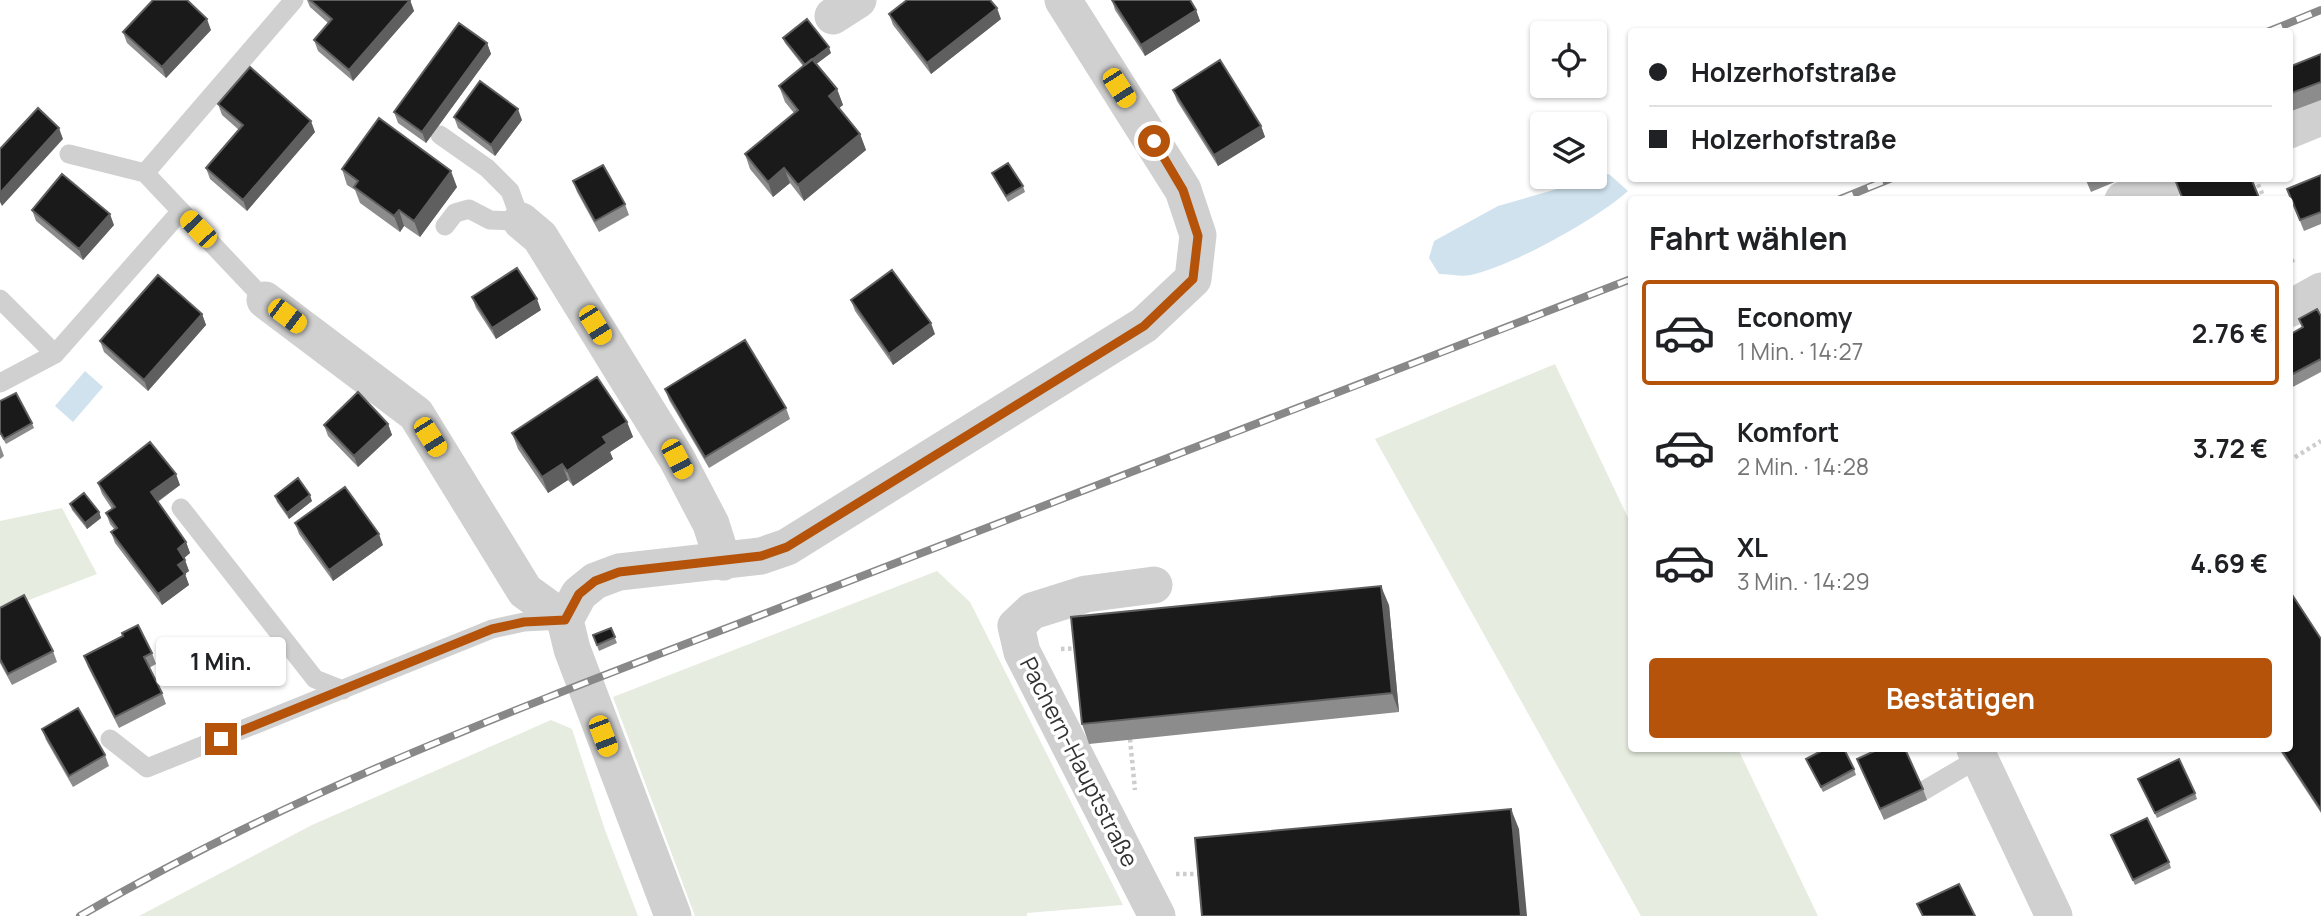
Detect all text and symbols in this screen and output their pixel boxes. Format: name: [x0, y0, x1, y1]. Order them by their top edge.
map controls: [1530, 21, 1607, 189]
button: locate: [1530, 21, 1607, 98]
text: Holzerhofstraße: [1691, 54, 1897, 90]
car: [1099, 65, 1140, 111]
button: layers: [1530, 112, 1607, 189]
text: Holzerhofstraße: [1691, 121, 1897, 157]
route start: [1138, 125, 1170, 157]
car: [176, 207, 221, 251]
text: Fahrt wählen: [1649, 216, 1848, 260]
car: [264, 295, 311, 337]
text: Economy: [1737, 299, 1852, 335]
icon: car: [1653, 301, 1716, 364]
car: [575, 302, 616, 348]
text: 2.76 €: [2192, 315, 2268, 351]
text: 1 Min. · 14:27: [1737, 335, 1863, 367]
car: [410, 414, 451, 460]
text: Komfort: [1737, 414, 1839, 450]
icon: car: [1653, 416, 1716, 479]
text: 3.72 €: [2193, 430, 2268, 466]
car: [658, 436, 697, 482]
text: 2 Min. · 14:28: [1737, 450, 1869, 482]
text: XL: [1737, 529, 1768, 565]
icon: car: [1653, 531, 1716, 594]
text: 4.69 €: [2190, 545, 2268, 581]
text: 3 Min. · 14:29: [1737, 565, 1870, 597]
callout: 1 Min.: [156, 638, 286, 686]
text: 1 Min.: [190, 645, 252, 677]
street label: Pachern-Hauptstraße: [1013, 651, 1147, 872]
button: Bestätigen: [1649, 658, 2272, 738]
car: [586, 713, 621, 759]
route end: [205, 723, 237, 755]

